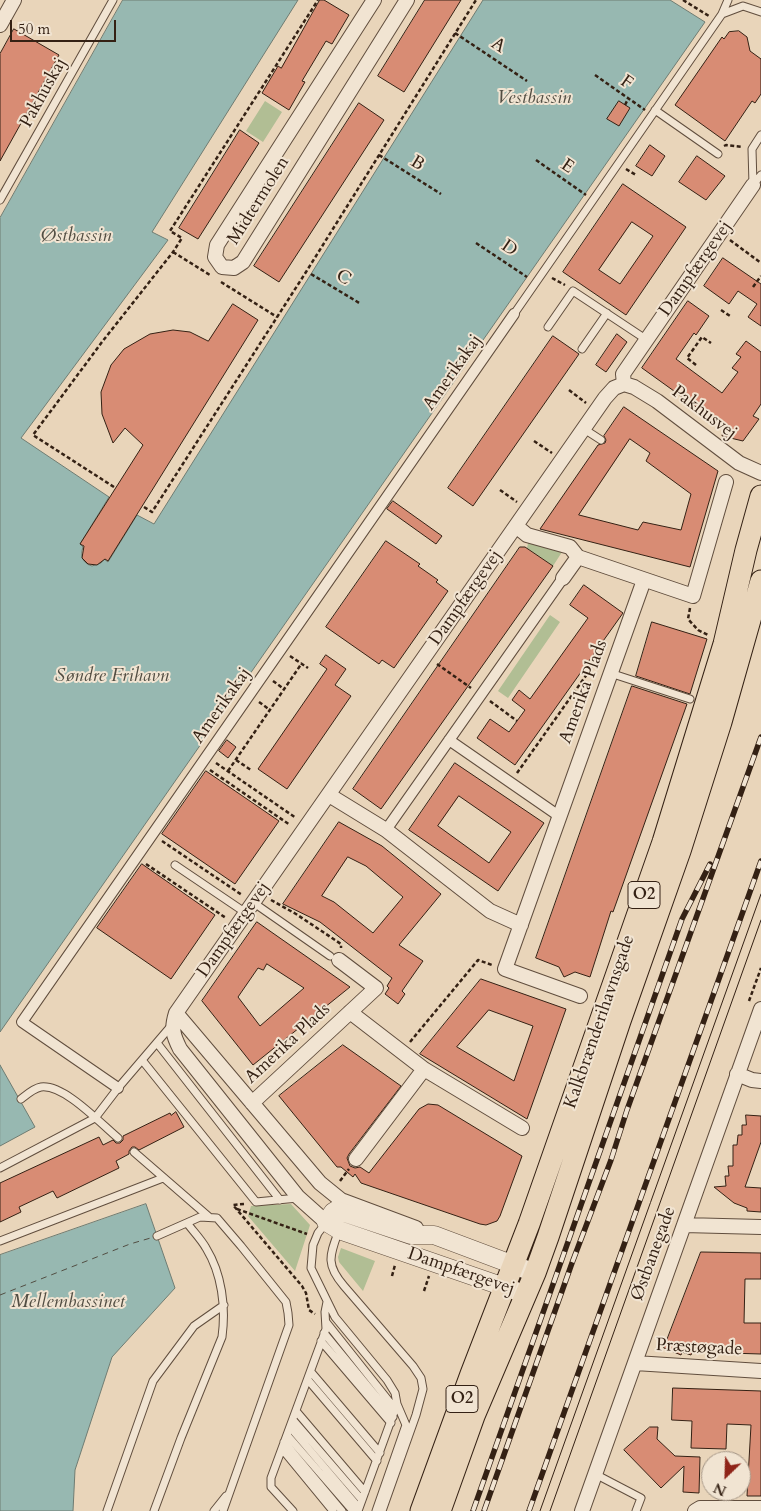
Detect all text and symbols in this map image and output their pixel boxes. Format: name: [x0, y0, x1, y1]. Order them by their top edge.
scale bar: [12, 10, 119, 42]
text: 50 m: [18, 19, 50, 39]
street label: A: [487, 33, 509, 59]
street label: Pakhuskaj: [16, 54, 72, 132]
street label: F: [616, 71, 636, 95]
water label: Vestbassin: [497, 88, 571, 110]
street label: B: [406, 152, 428, 176]
street label: Midtermolen: [223, 153, 295, 249]
street label: E: [556, 155, 578, 179]
street label: Dampfærgevej: [655, 217, 737, 321]
water label: Østbassin: [40, 226, 112, 248]
street label: D: [497, 236, 521, 262]
street label: C: [331, 265, 355, 291]
street label: Amerikakaj: [419, 331, 487, 415]
street label: Pakhusvej: [667, 381, 741, 445]
street label: Dampfærgevej: [425, 546, 507, 650]
street label: Amerika Plads: [555, 637, 613, 747]
street label: Amerikakaj: [188, 664, 256, 748]
water label: Søndre Frihavn: [55, 666, 169, 688]
street label: Dampfærgevej: [193, 878, 275, 982]
road number: O2: [628, 882, 660, 908]
street label: Kalkbrænderihavnsgade: [560, 932, 640, 1112]
street label: Amerika Plads: [241, 999, 335, 1089]
street label: Østbanegade: [627, 1204, 681, 1304]
street label: Dampfærgevej: [405, 1244, 517, 1300]
water label: Mellembassinet: [11, 1292, 125, 1314]
street label: Præstøgade: [655, 1335, 743, 1361]
road number: O2: [446, 1386, 478, 1412]
north arrow: [701, 1451, 751, 1501]
text: N: [711, 1478, 730, 1500]

